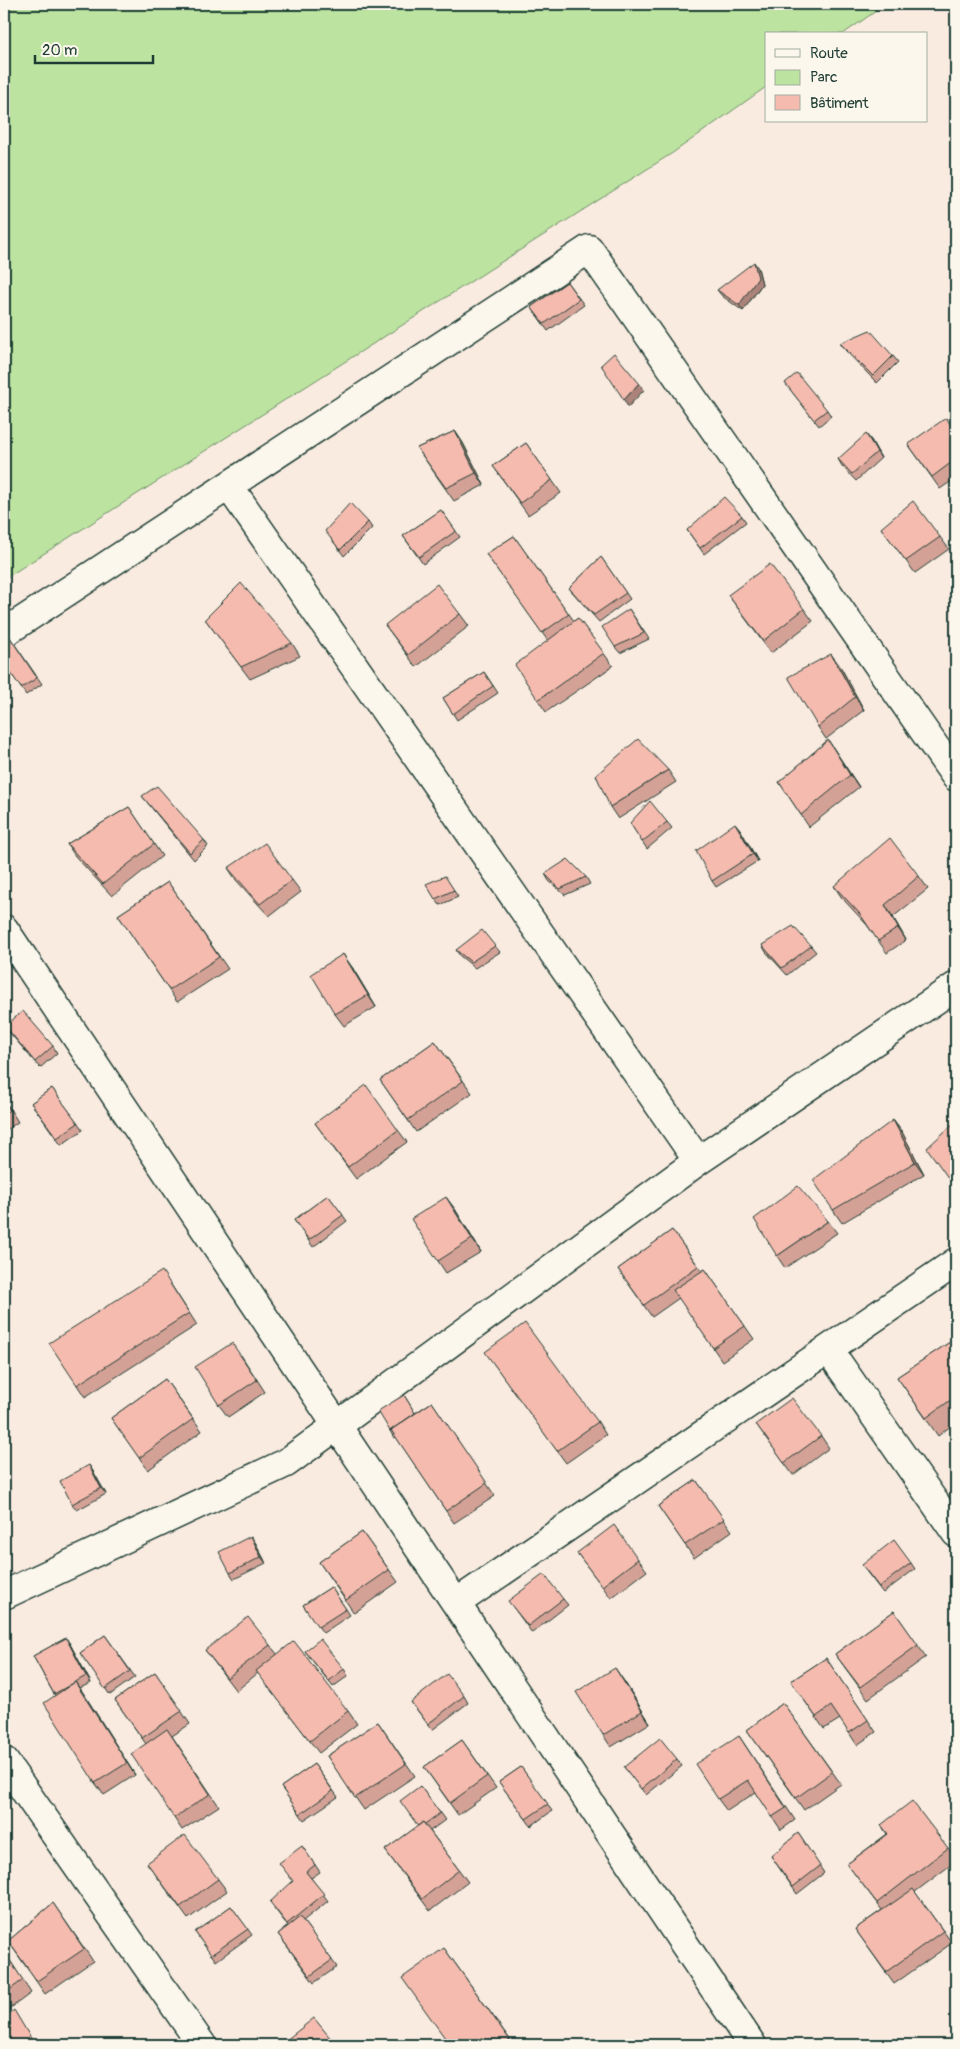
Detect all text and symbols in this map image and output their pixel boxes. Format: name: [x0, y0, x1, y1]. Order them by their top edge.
scale bar: [35, 32, 152, 64]
legend: [765, 32, 928, 122]
text: 20 m: [42, 41, 77, 60]
text: Route: [810, 44, 848, 63]
text: Parc: [810, 68, 838, 87]
text: Bâtiment: [810, 94, 870, 113]

